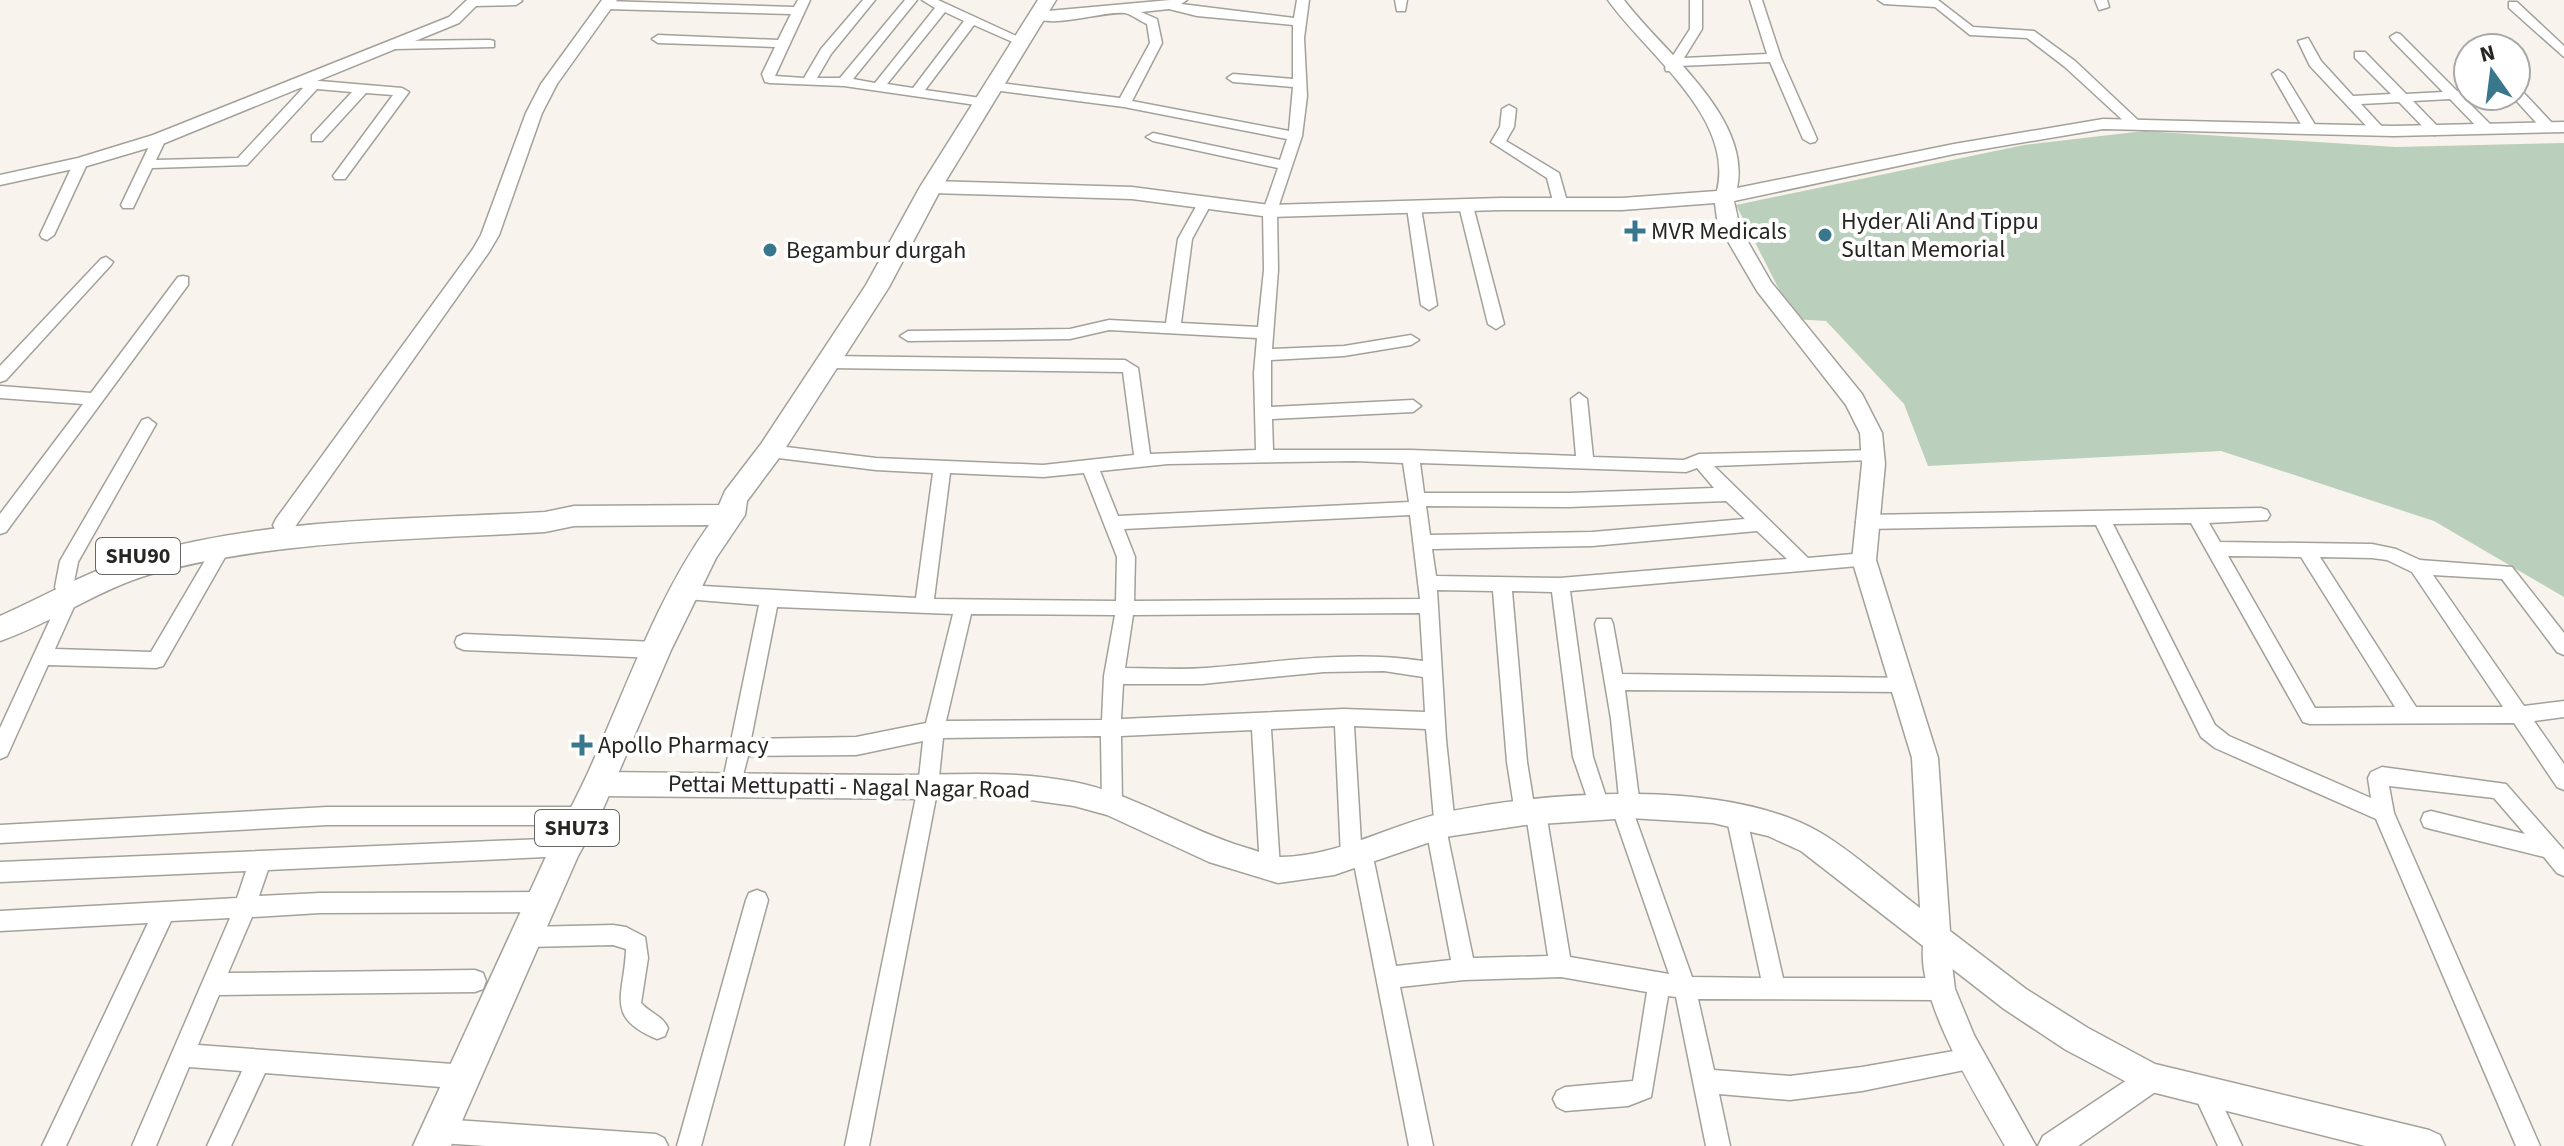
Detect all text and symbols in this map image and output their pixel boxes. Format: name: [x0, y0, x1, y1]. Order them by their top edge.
north arrow: [2452, 32, 2532, 112]
text: N: [2476, 36, 2498, 71]
place label: Hyder Ali And Tippu Sultan Memorial: [1841, 204, 2039, 267]
place label: MVR Medicals: [1651, 214, 1787, 249]
marker: MVR Medicals: [1626, 222, 1644, 240]
marker: Hyder Ali And Tippu Sultan Memorial: [1816, 226, 1834, 244]
place label: Begambur durgah: [786, 233, 966, 268]
marker: Begambur durgah: [761, 241, 779, 259]
road number: SHU90: [96, 538, 180, 574]
place label: Apollo Pharmacy: [598, 728, 769, 763]
marker: Apollo Pharmacy: [573, 736, 591, 754]
street label: Pettai Mettupatti - Nagal Nagar Road: [667, 766, 1031, 808]
road number: SHU73: [535, 810, 619, 846]

